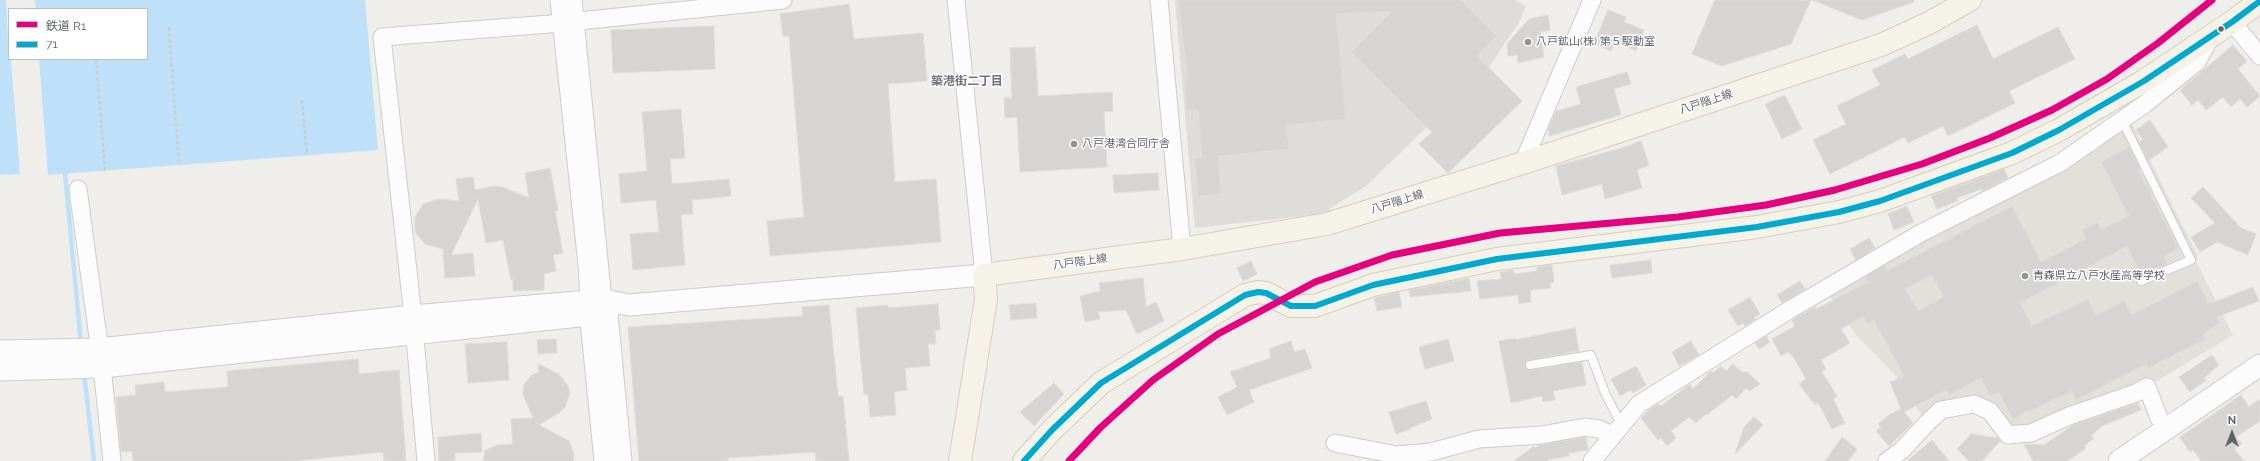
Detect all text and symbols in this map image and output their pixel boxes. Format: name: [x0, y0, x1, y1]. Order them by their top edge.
legend: [8, 8, 148, 60]
text: 鉄道 R1: [46, 19, 86, 33]
unlabelled marker: [2216, 24, 2226, 34]
place label: 八戸鉱山(株) 第５駆動室: [1536, 35, 1655, 49]
text: 71: [46, 37, 58, 51]
marker: 八戸鉱山(株) 第５駆動室: [1523, 37, 1533, 47]
district label: 築港街二丁目: [931, 74, 1003, 88]
street label: 八戸階上線: [1678, 87, 1734, 117]
place label: 八戸港湾合同庁舎: [1082, 137, 1170, 151]
marker: 八戸港湾合同庁舎: [1069, 139, 1079, 149]
street label: 八戸階上線: [1369, 188, 1425, 216]
street label: 八戸階上線: [1052, 252, 1108, 272]
place label: 青森県立八戸水産高等学校: [2033, 269, 2165, 283]
marker: 青森県立八戸水産高等学校: [2020, 271, 2030, 281]
north arrow: [2212, 413, 2252, 453]
text: N: [2228, 414, 2236, 427]

